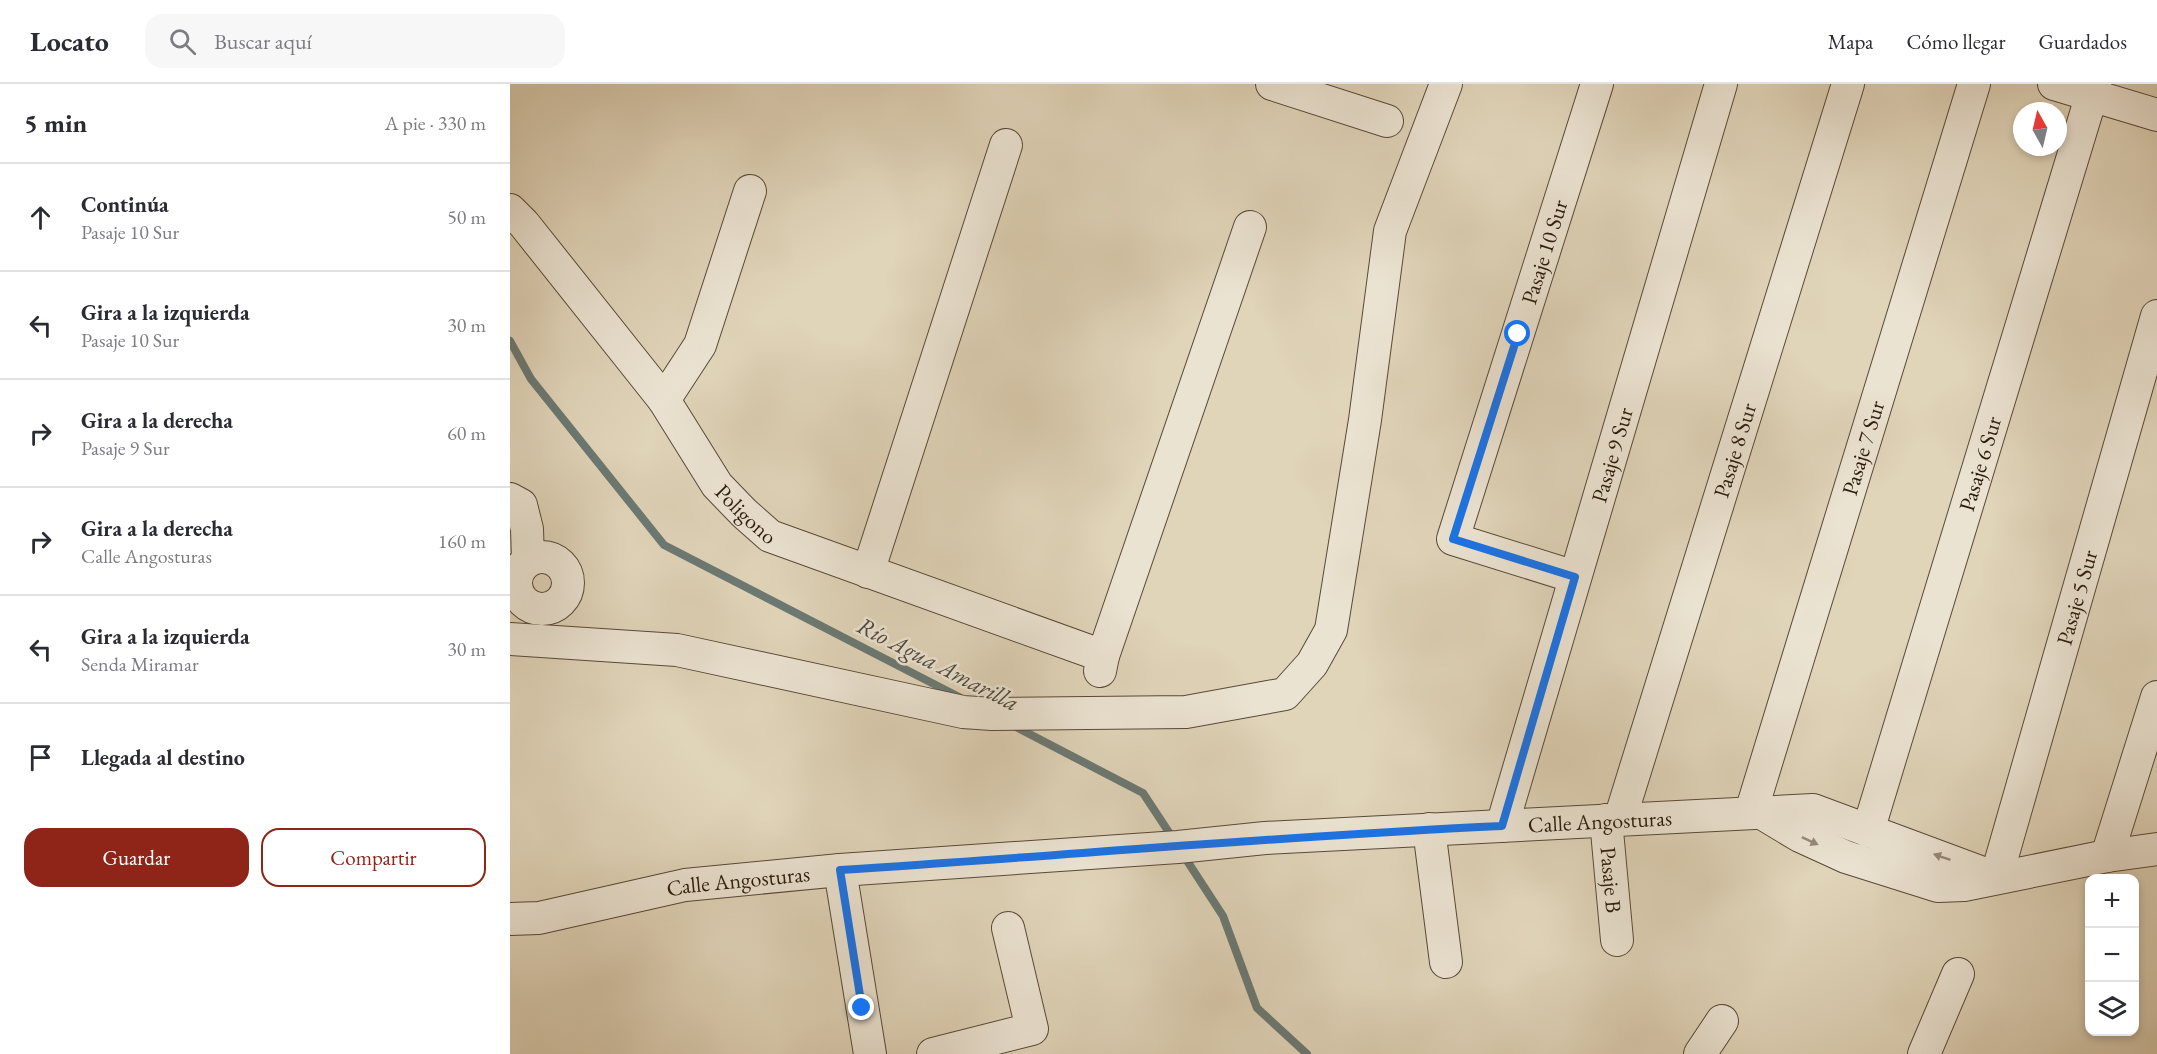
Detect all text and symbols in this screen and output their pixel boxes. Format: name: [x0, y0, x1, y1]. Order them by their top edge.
search box: [145, 14, 565, 68]
text: Locato: [30, 23, 109, 59]
icon: search: [166, 25, 199, 58]
text: Buscar aquí: [214, 27, 312, 56]
text: Mapa: [1828, 28, 1873, 55]
text: Cómo llegar: [1906, 28, 2005, 55]
text: Guardados: [2038, 28, 2127, 55]
north arrow: [2013, 102, 2067, 156]
text: 5 min: [24, 106, 87, 140]
text: A pie · 330 m: [385, 110, 486, 136]
text: Continúa: [81, 190, 169, 219]
street label: Pasaje 10 Sur: [1514, 195, 1575, 308]
icon: ahead: [24, 201, 57, 234]
text: 50 m: [447, 204, 486, 230]
text: Pasaje 10 Sur: [81, 219, 179, 245]
text: Gira a la izquierda: [81, 298, 250, 327]
icon: left: [24, 309, 57, 342]
text: 30 m: [447, 312, 486, 338]
route start: [1504, 320, 1530, 346]
text: Pasaje 10 Sur: [81, 327, 179, 353]
street label: Pasaje 7 Sur: [1835, 396, 1891, 499]
street label: Pasaje 8 Sur: [1707, 399, 1763, 501]
street label: Pasaje 9 Sur: [1584, 403, 1640, 506]
text: Gira a la derecha: [81, 406, 233, 435]
street label: Pasaje 6 Sur: [1952, 412, 2008, 515]
icon: right: [24, 417, 57, 450]
text: 60 m: [447, 420, 486, 446]
text: Pasaje 9 Sur: [81, 435, 170, 461]
street label: Poligono: [709, 478, 783, 551]
text: Gira a la derecha: [81, 514, 233, 543]
icon: right: [24, 525, 57, 558]
text: 160 m: [438, 528, 486, 554]
text: Calle Angosturas: [81, 543, 212, 569]
street label: Pasaje 5 Sur: [2050, 546, 2104, 648]
water label: Río Agua Amarilla: [852, 609, 1024, 718]
text: Gira a la izquierda: [81, 622, 250, 651]
icon: left: [24, 633, 57, 666]
text: 30 m: [447, 636, 486, 662]
text: Senda Miramar: [81, 651, 199, 677]
icon: arrive: [24, 741, 57, 774]
text: Llegada al destino: [81, 743, 245, 772]
street label: Calle Angosturas: [1527, 803, 1673, 840]
button: Guardar: [24, 828, 249, 887]
button: Compartir: [261, 828, 486, 887]
one-way arrow: [1802, 836, 1820, 846]
street label: Pasaje B: [1594, 845, 1628, 914]
one-way arrow: [1933, 852, 1951, 862]
street label: Calle Angosturas: [664, 859, 811, 904]
map controls: [2085, 874, 2139, 1036]
button: +: [2085, 874, 2139, 928]
button: −: [2085, 928, 2139, 982]
button: layers: [2085, 982, 2139, 1036]
route end: [848, 994, 874, 1020]

